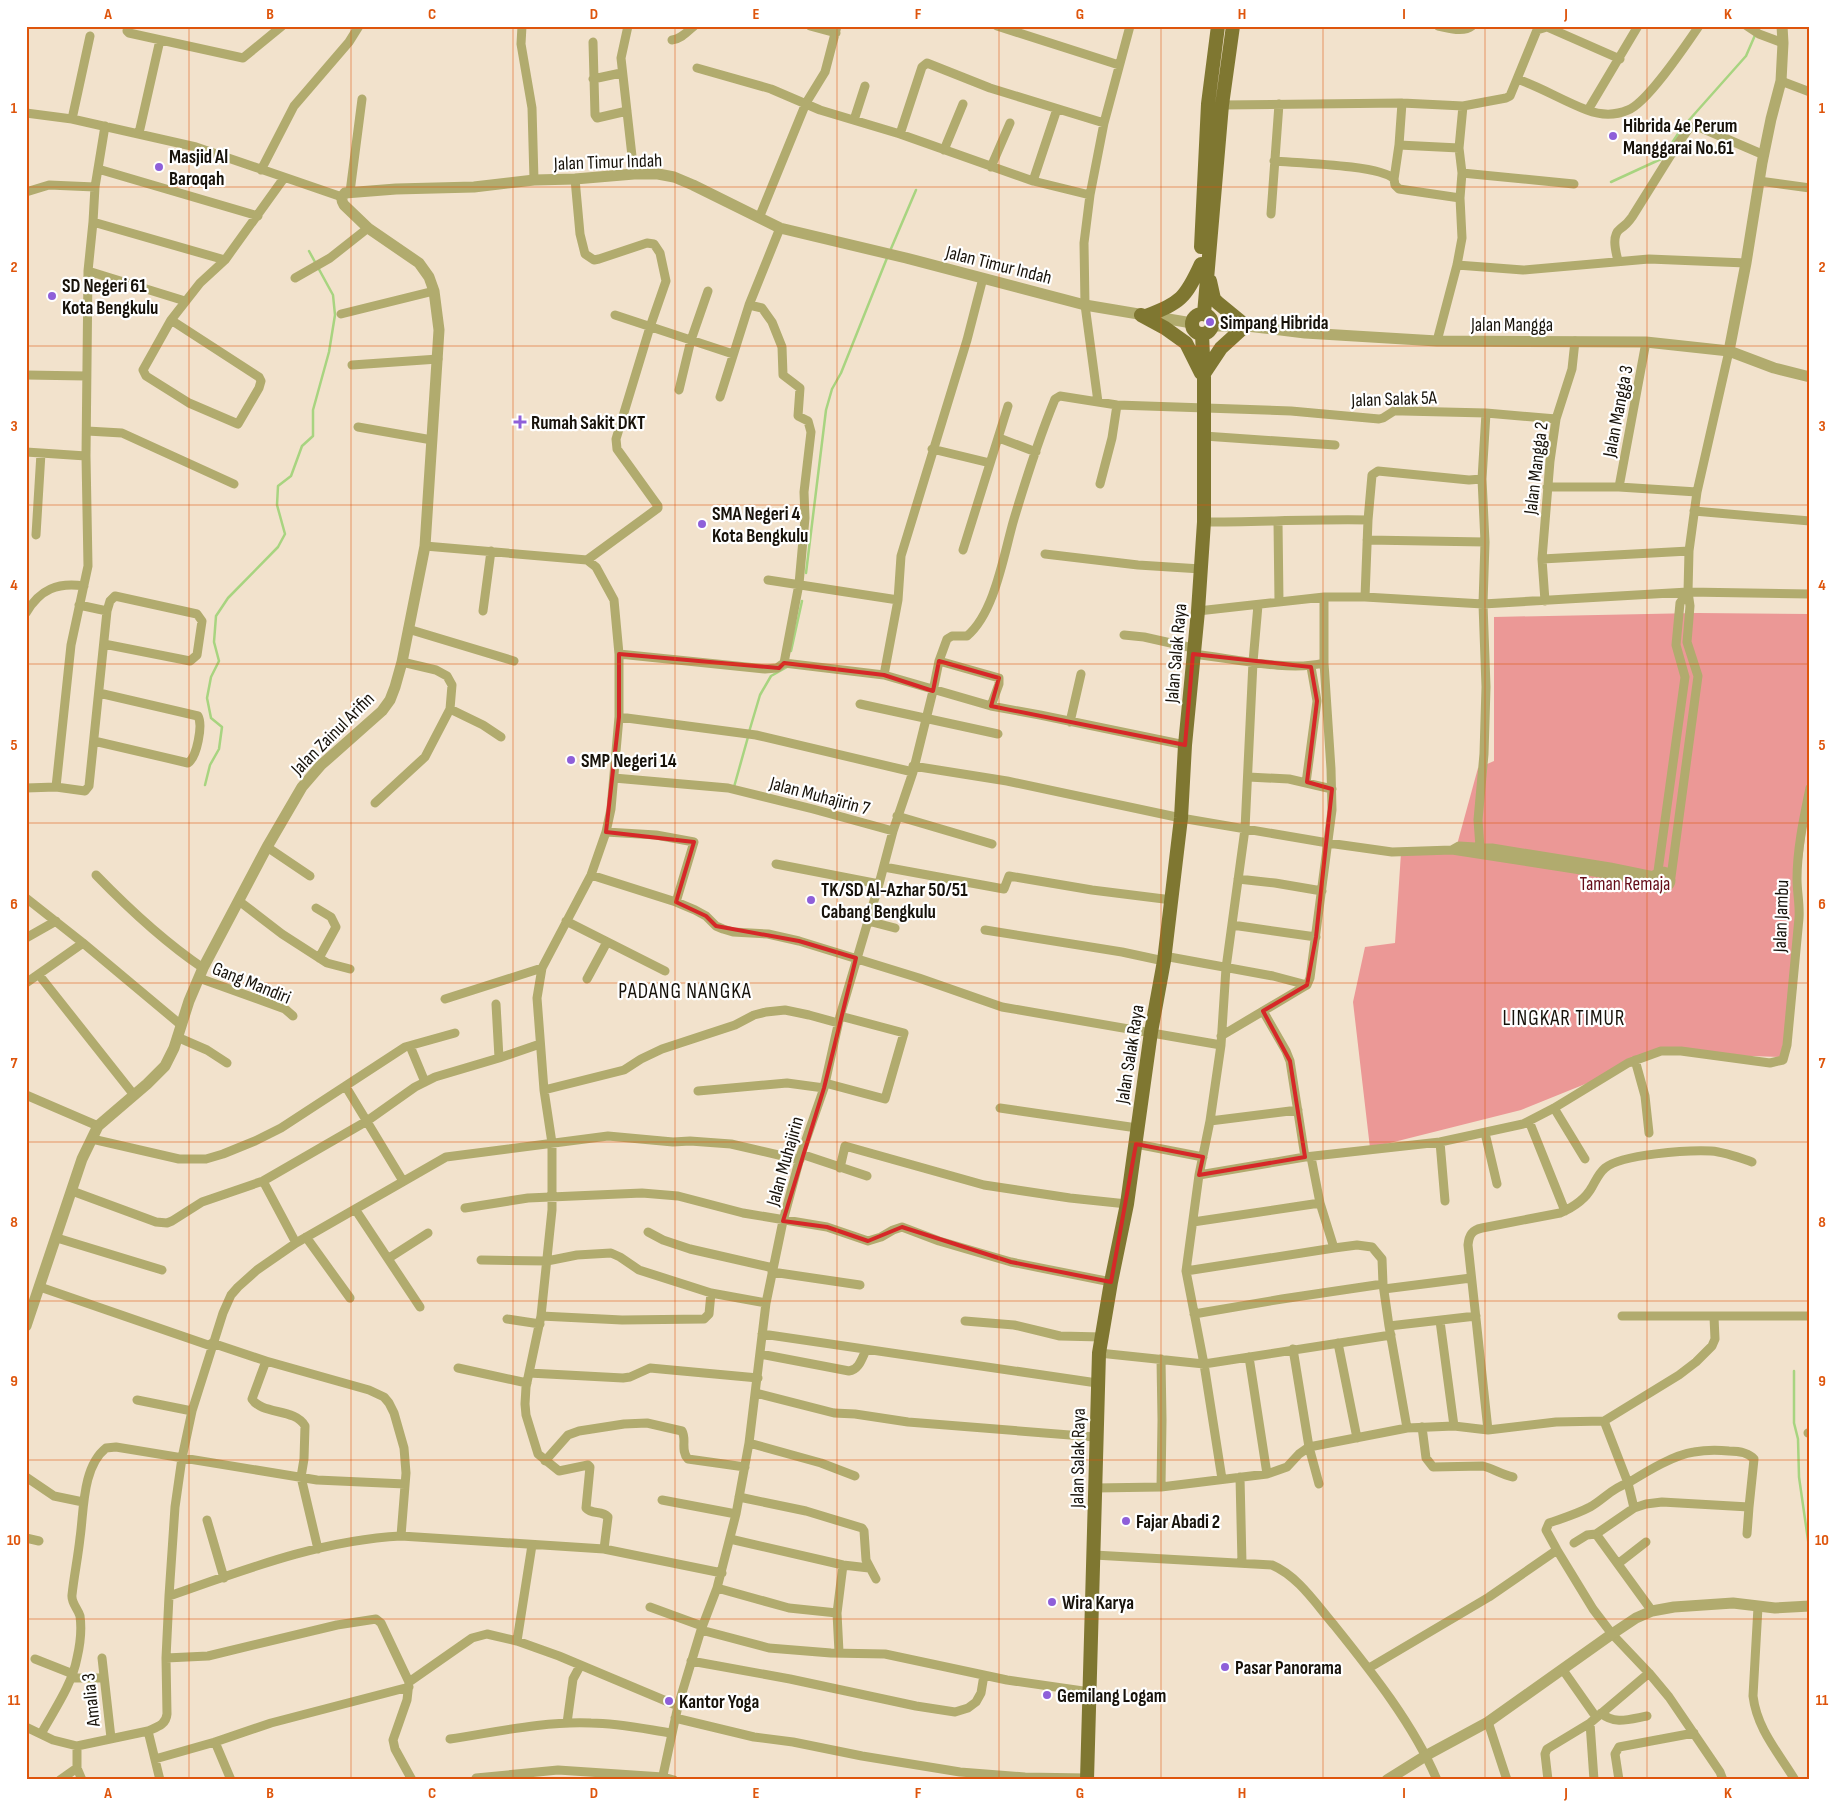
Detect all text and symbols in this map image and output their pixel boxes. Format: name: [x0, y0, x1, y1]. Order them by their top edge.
text: A: [103, 5, 112, 24]
text: B: [266, 5, 274, 24]
text: C: [428, 5, 436, 24]
text: D: [590, 5, 598, 24]
text: E: [753, 5, 760, 24]
text: F: [915, 5, 922, 24]
text: G: [1076, 5, 1084, 24]
text: H: [1238, 5, 1246, 24]
text: I: [1402, 5, 1406, 24]
text: J: [1563, 5, 1568, 24]
text: K: [1724, 5, 1732, 24]
text: 1: [11, 99, 18, 118]
text: 1: [1819, 99, 1826, 118]
place label: Hibrida 4e Perum Manggarai No.61: [1623, 115, 1737, 160]
marker: Hibrida 4e Perum Manggarai No.61: [1607, 130, 1619, 142]
place label: Masjid Al Baroqah: [169, 146, 228, 191]
street label: Jalan Timur Indah: [552, 149, 663, 176]
marker: Masjid Al Baroqah: [153, 161, 165, 173]
street label: Jalan Timur Indah: [942, 241, 1054, 290]
text: 2: [10, 258, 18, 277]
text: 2: [1818, 258, 1826, 277]
place label: SD Negeri 61 Kota Bengkulu: [62, 275, 158, 320]
marker: SD Negeri 61 Kota Bengkulu: [46, 290, 58, 302]
place label: Simpang Hibrida: [1220, 312, 1328, 335]
street label: Jalan Mangga: [1470, 314, 1553, 337]
marker: Simpang Hibrida: [1204, 316, 1216, 328]
street label: Jalan Mangga 3: [1598, 363, 1639, 460]
street label: Jalan Salak 5A: [1350, 386, 1438, 413]
place label: Rumah Sakit DKT: [531, 412, 645, 435]
marker: Rumah Sakit DKT: [513, 415, 527, 429]
text: 3: [10, 417, 18, 436]
text: 3: [1818, 417, 1826, 436]
street label: Jalan Mangga 2: [1519, 421, 1554, 517]
place label: SMA Negeri 4 Kota Bengkulu: [712, 503, 808, 548]
marker: SMA Negeri 4 Kota Bengkulu: [696, 518, 708, 530]
text: 4: [10, 576, 18, 595]
text: 4: [1818, 576, 1826, 595]
street label: Jalan Salak Raya: [1161, 602, 1192, 705]
street label: Jalan Zainul Arifin: [286, 688, 379, 781]
text: 5: [10, 736, 18, 755]
text: 5: [1818, 736, 1826, 755]
place label: SMP Negeri 14: [581, 750, 677, 773]
marker: SMP Negeri 14: [565, 754, 577, 766]
street label: Jalan Muhajirin 7: [766, 772, 873, 821]
park label: Taman Remaja: [1580, 873, 1670, 896]
place label: TK/SD Al-Azhar 50/51 Cabang Bengkulu: [821, 879, 968, 924]
street label: Jalan Jambu: [1769, 879, 1794, 954]
marker: TK/SD Al-Azhar 50/51 Cabang Bengkulu: [805, 894, 817, 906]
text: 6: [10, 895, 18, 914]
text: 6: [1818, 895, 1826, 914]
street label: Gang Mandiri: [209, 957, 294, 1010]
district label: PADANG NANGKA: [618, 979, 752, 1004]
street label: Jalan Salak Raya: [1111, 1003, 1150, 1106]
district label: LINGKAR TIMUR: [1502, 1006, 1626, 1031]
text: 7: [11, 1054, 18, 1073]
text: 7: [1819, 1054, 1826, 1073]
street label: Jalan Muhajirin: [761, 1114, 809, 1210]
text: 8: [10, 1213, 18, 1232]
text: 8: [1818, 1213, 1826, 1232]
text: 9: [10, 1372, 18, 1391]
text: 9: [1818, 1372, 1826, 1391]
street label: Jalan Salak Raya: [1066, 1408, 1091, 1509]
place label: Fajar Abadi 2: [1136, 1511, 1220, 1534]
marker: Fajar Abadi 2: [1120, 1515, 1132, 1527]
text: 10: [7, 1531, 21, 1550]
text: 10: [1815, 1531, 1829, 1550]
place label: Wira Karya: [1062, 1592, 1134, 1615]
marker: Wira Karya: [1046, 1596, 1058, 1608]
place label: Pasar Panorama: [1235, 1657, 1342, 1680]
marker: Pasar Panorama: [1219, 1661, 1231, 1673]
street label: Amalia 3: [77, 1672, 106, 1729]
place label: Gemilang Logam: [1057, 1685, 1166, 1708]
marker: Gemilang Logam: [1041, 1689, 1053, 1701]
text: 11: [8, 1691, 21, 1710]
place label: Kantor Yoga: [679, 1691, 759, 1714]
text: 11: [1816, 1691, 1829, 1710]
marker: Kantor Yoga: [663, 1695, 675, 1707]
text: A: [103, 1784, 112, 1803]
text: B: [266, 1784, 274, 1803]
text: C: [428, 1784, 436, 1803]
text: D: [590, 1784, 598, 1803]
text: E: [753, 1784, 760, 1803]
text: F: [915, 1784, 922, 1803]
text: G: [1076, 1784, 1084, 1803]
text: H: [1238, 1784, 1246, 1803]
text: I: [1402, 1784, 1406, 1803]
text: J: [1563, 1784, 1568, 1803]
text: K: [1724, 1784, 1732, 1803]

